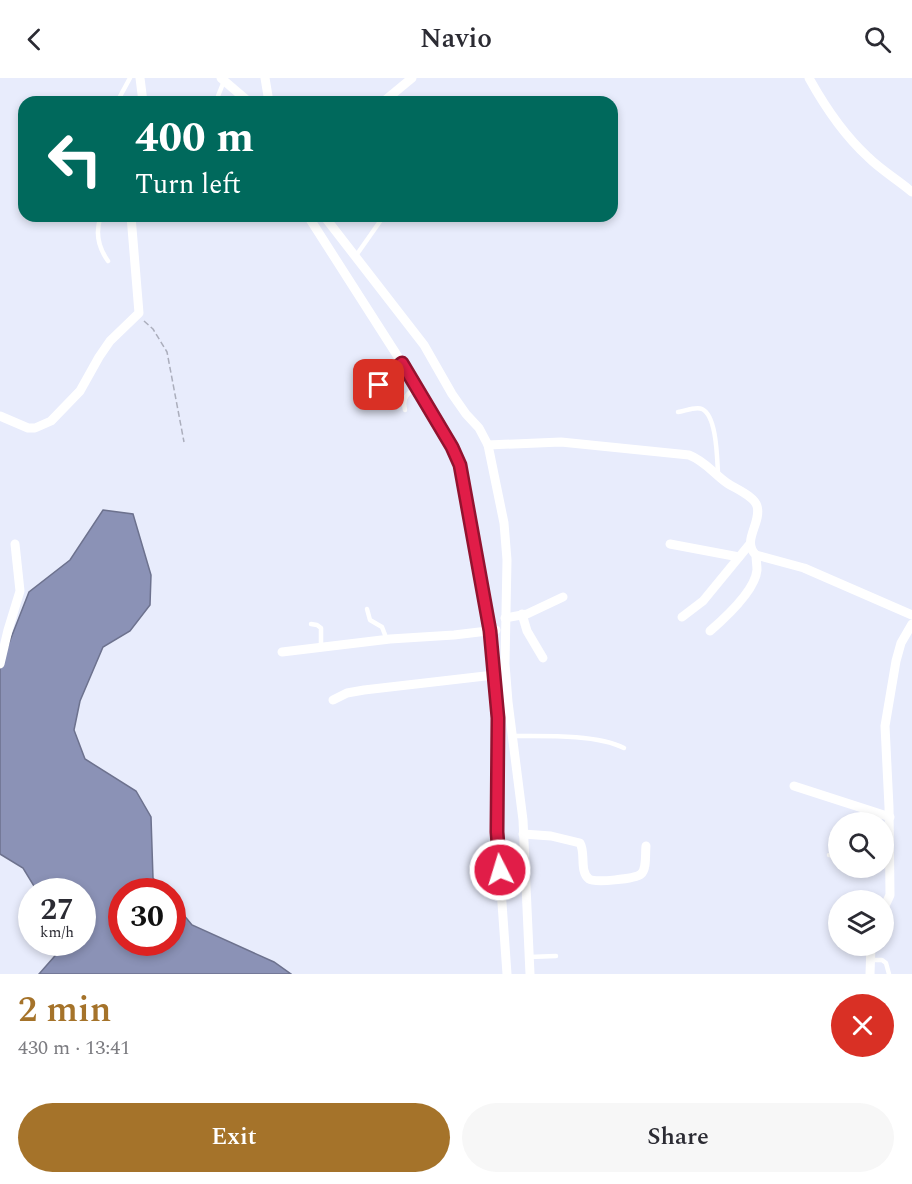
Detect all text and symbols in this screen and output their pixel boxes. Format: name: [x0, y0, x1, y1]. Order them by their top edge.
text: Navio: [420, 18, 492, 60]
icon: back: [18, 23, 51, 56]
icon: search: [861, 23, 894, 56]
text: 400 m: [135, 107, 254, 170]
icon: left: [36, 120, 114, 198]
text: Turn left: [135, 164, 241, 206]
pin: [353, 359, 404, 410]
icon: arrive: [362, 368, 395, 401]
map controls: [828, 812, 894, 956]
button: search: [828, 812, 894, 878]
position arrow: [468, 838, 532, 902]
speed limit sign: 30: [108, 878, 186, 956]
text: 27: [40, 887, 74, 933]
button: layers: [828, 890, 894, 956]
text: km/h: [40, 921, 74, 944]
text: 2 min: [18, 983, 111, 1038]
button: close: [831, 994, 894, 1057]
text: 430 m · 13:41: [18, 1033, 130, 1063]
button: Exit: [18, 1103, 450, 1172]
button: Share: [462, 1103, 894, 1172]

